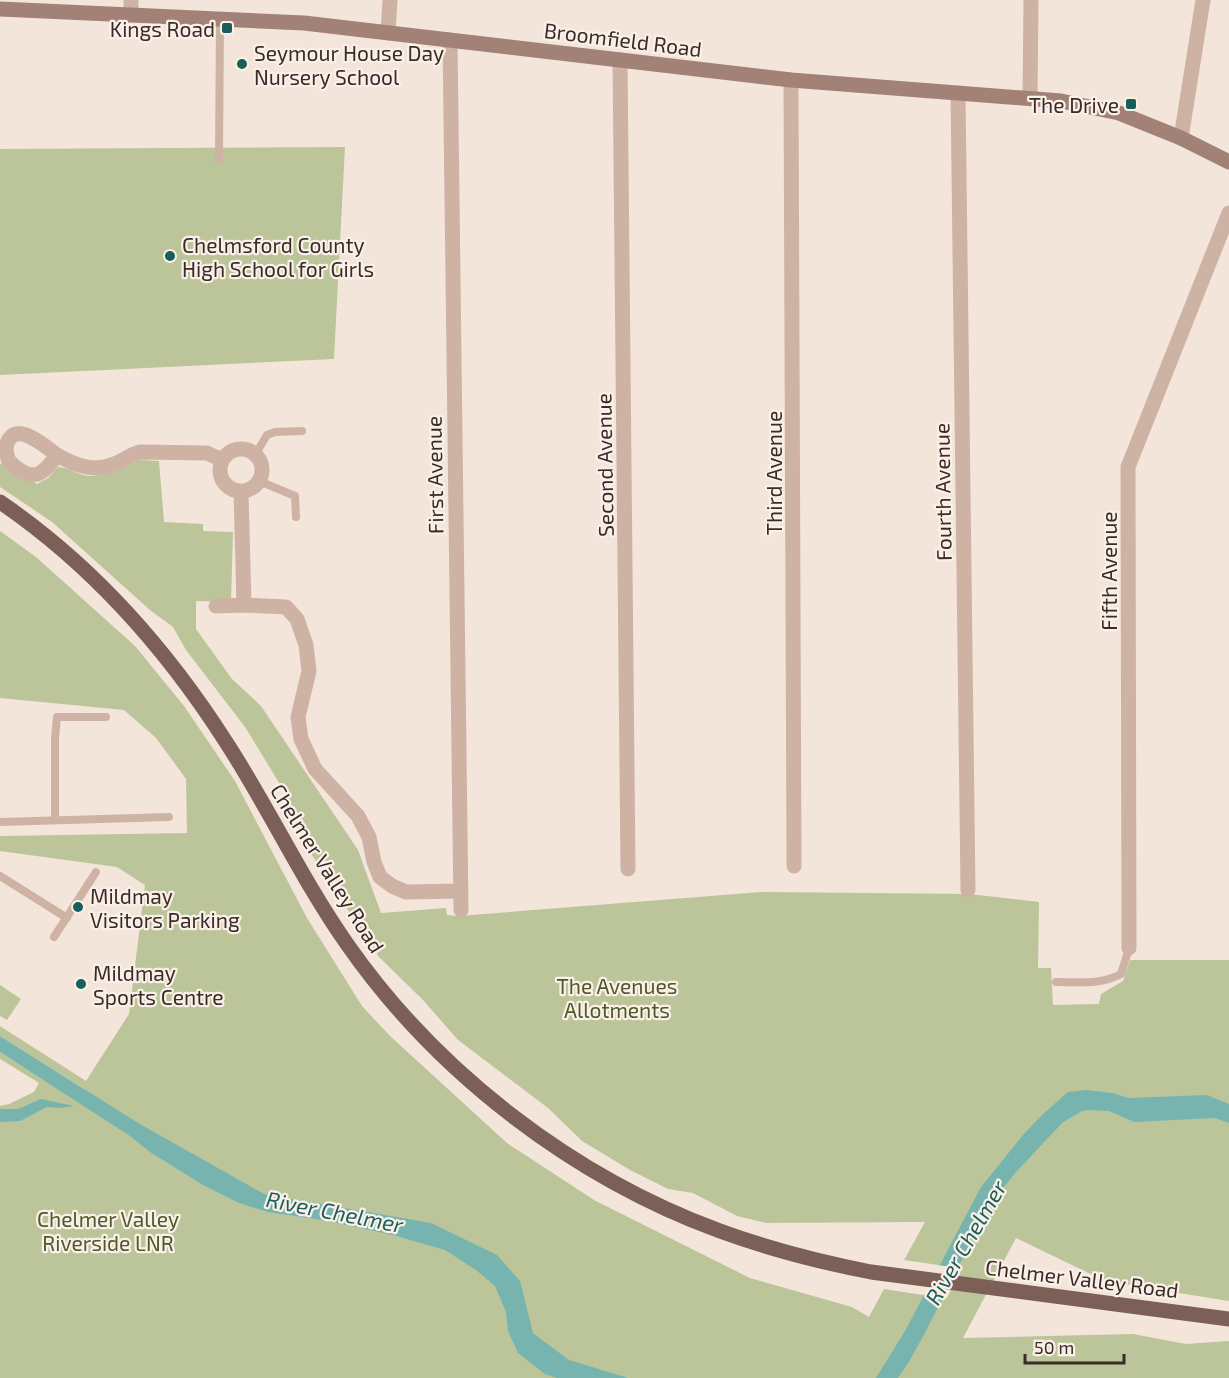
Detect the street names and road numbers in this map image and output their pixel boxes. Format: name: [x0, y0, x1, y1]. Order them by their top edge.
street label: Broomfield Road: [543, 17, 703, 61]
street label: Second Avenue: [590, 393, 618, 537]
street label: Third Avenue: [761, 411, 786, 535]
street label: First Avenue: [420, 416, 448, 534]
street label: Fourth Avenue: [928, 423, 956, 561]
street label: Fifth Avenue: [1096, 511, 1121, 631]
street label: Chelmer Valley Road: [266, 779, 390, 957]
street label: Chelmer Valley Road: [984, 1254, 1180, 1302]

